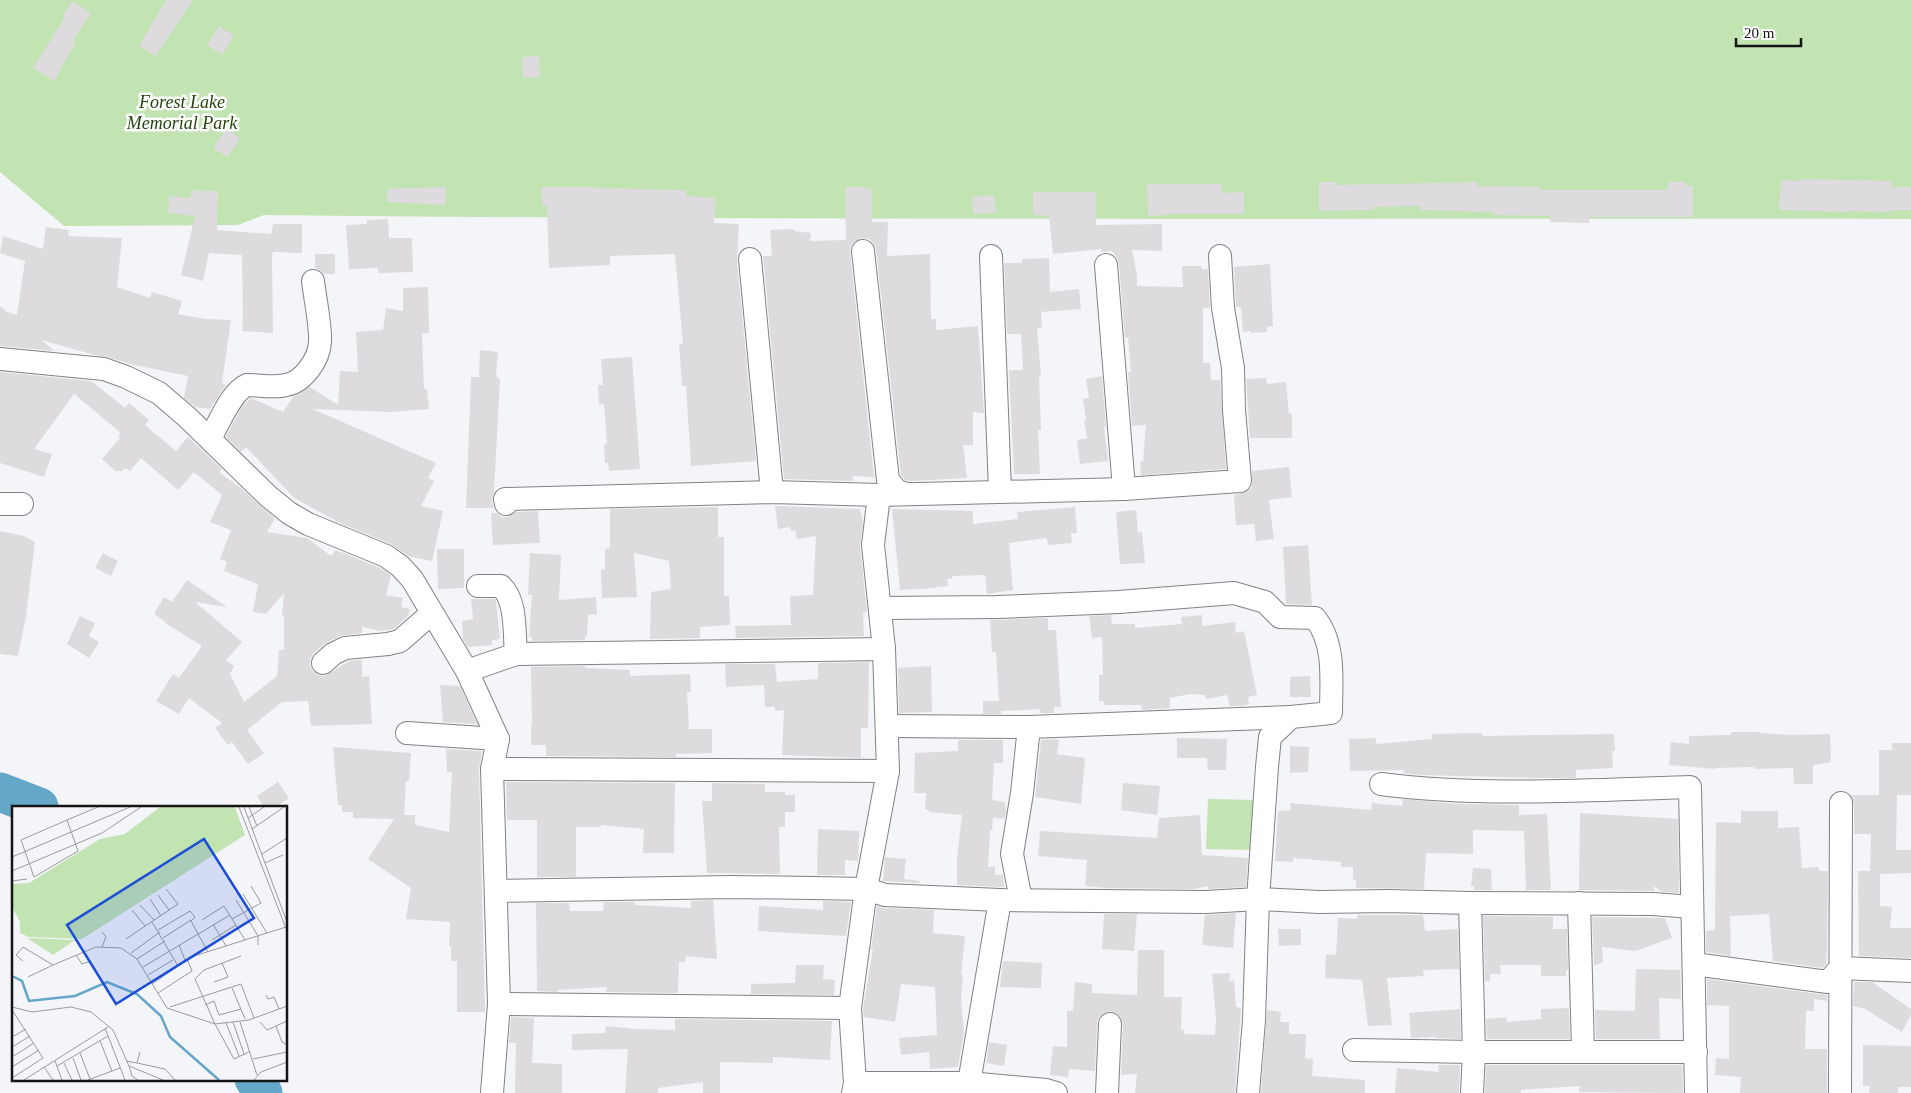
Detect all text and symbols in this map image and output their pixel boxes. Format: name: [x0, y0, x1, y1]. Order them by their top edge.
scale bar: [1736, 15, 1801, 47]
text: 20 m: [1744, 25, 1775, 41]
park label: Forest Lake Memorial Park: [126, 92, 238, 133]
inset map: [12, 806, 288, 1080]

